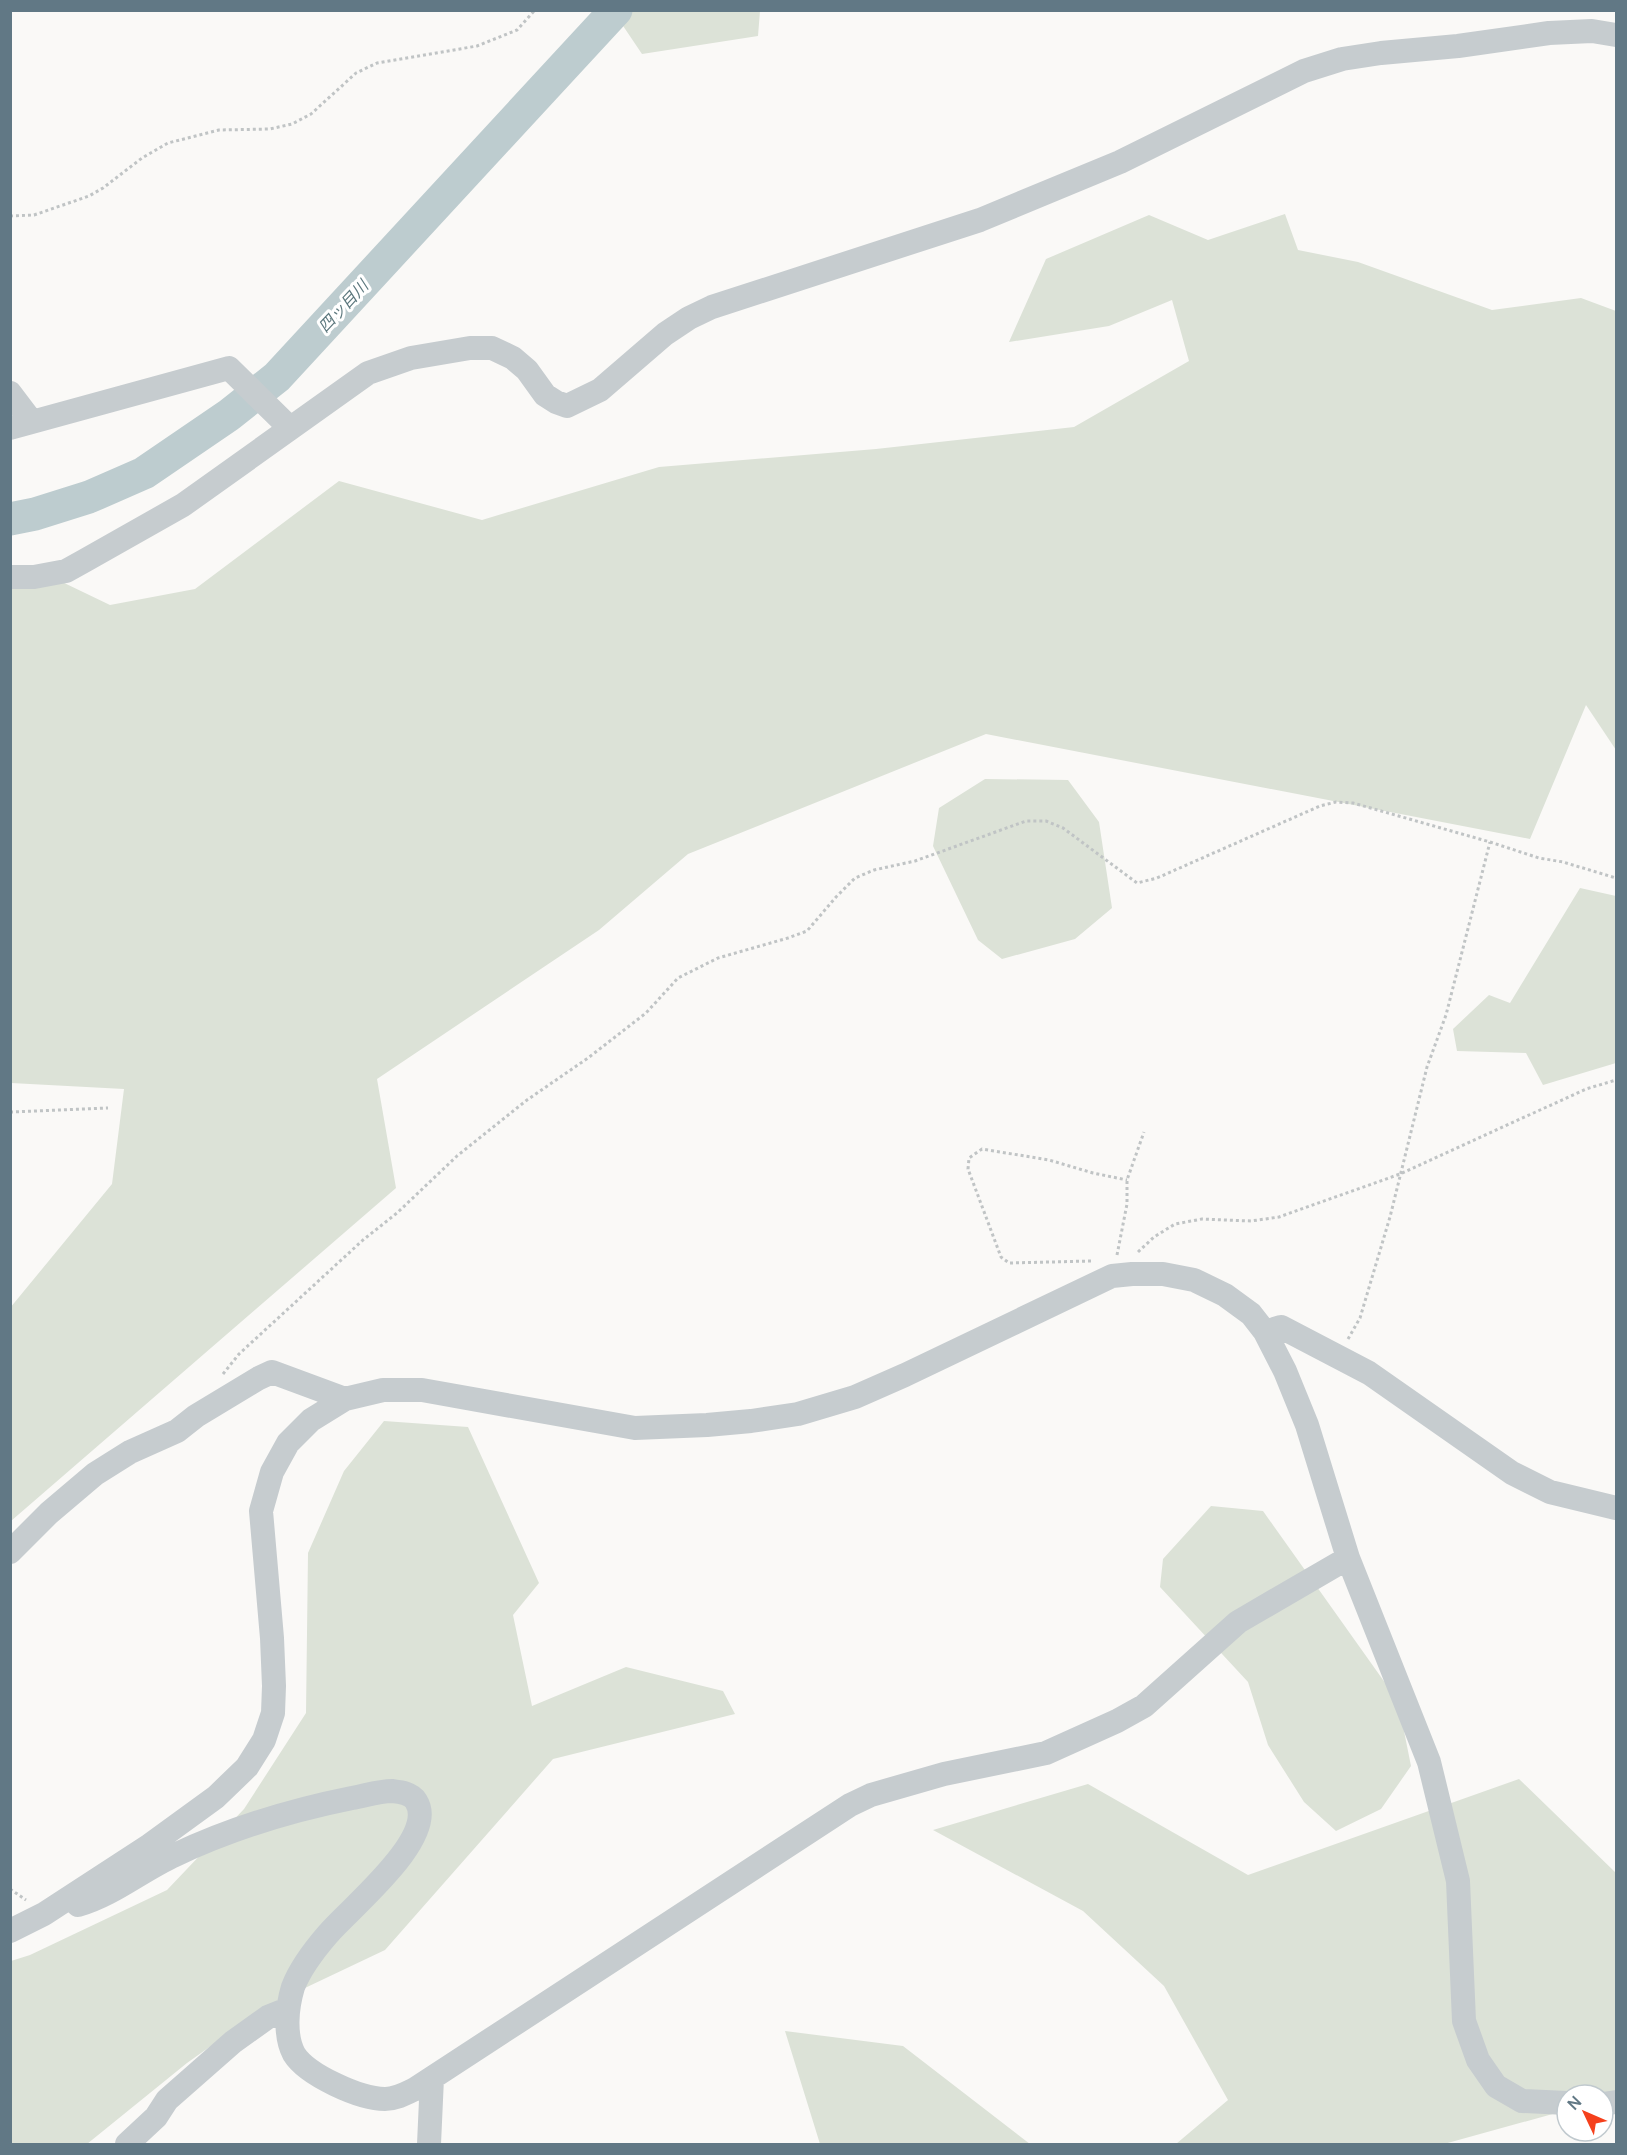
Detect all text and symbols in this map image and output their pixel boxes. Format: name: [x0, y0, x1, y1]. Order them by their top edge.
water label: 四ッ目川: [313, 274, 374, 337]
north arrow: [1555, 2083, 1615, 2143]
text: N: [1562, 2091, 1586, 2114]

